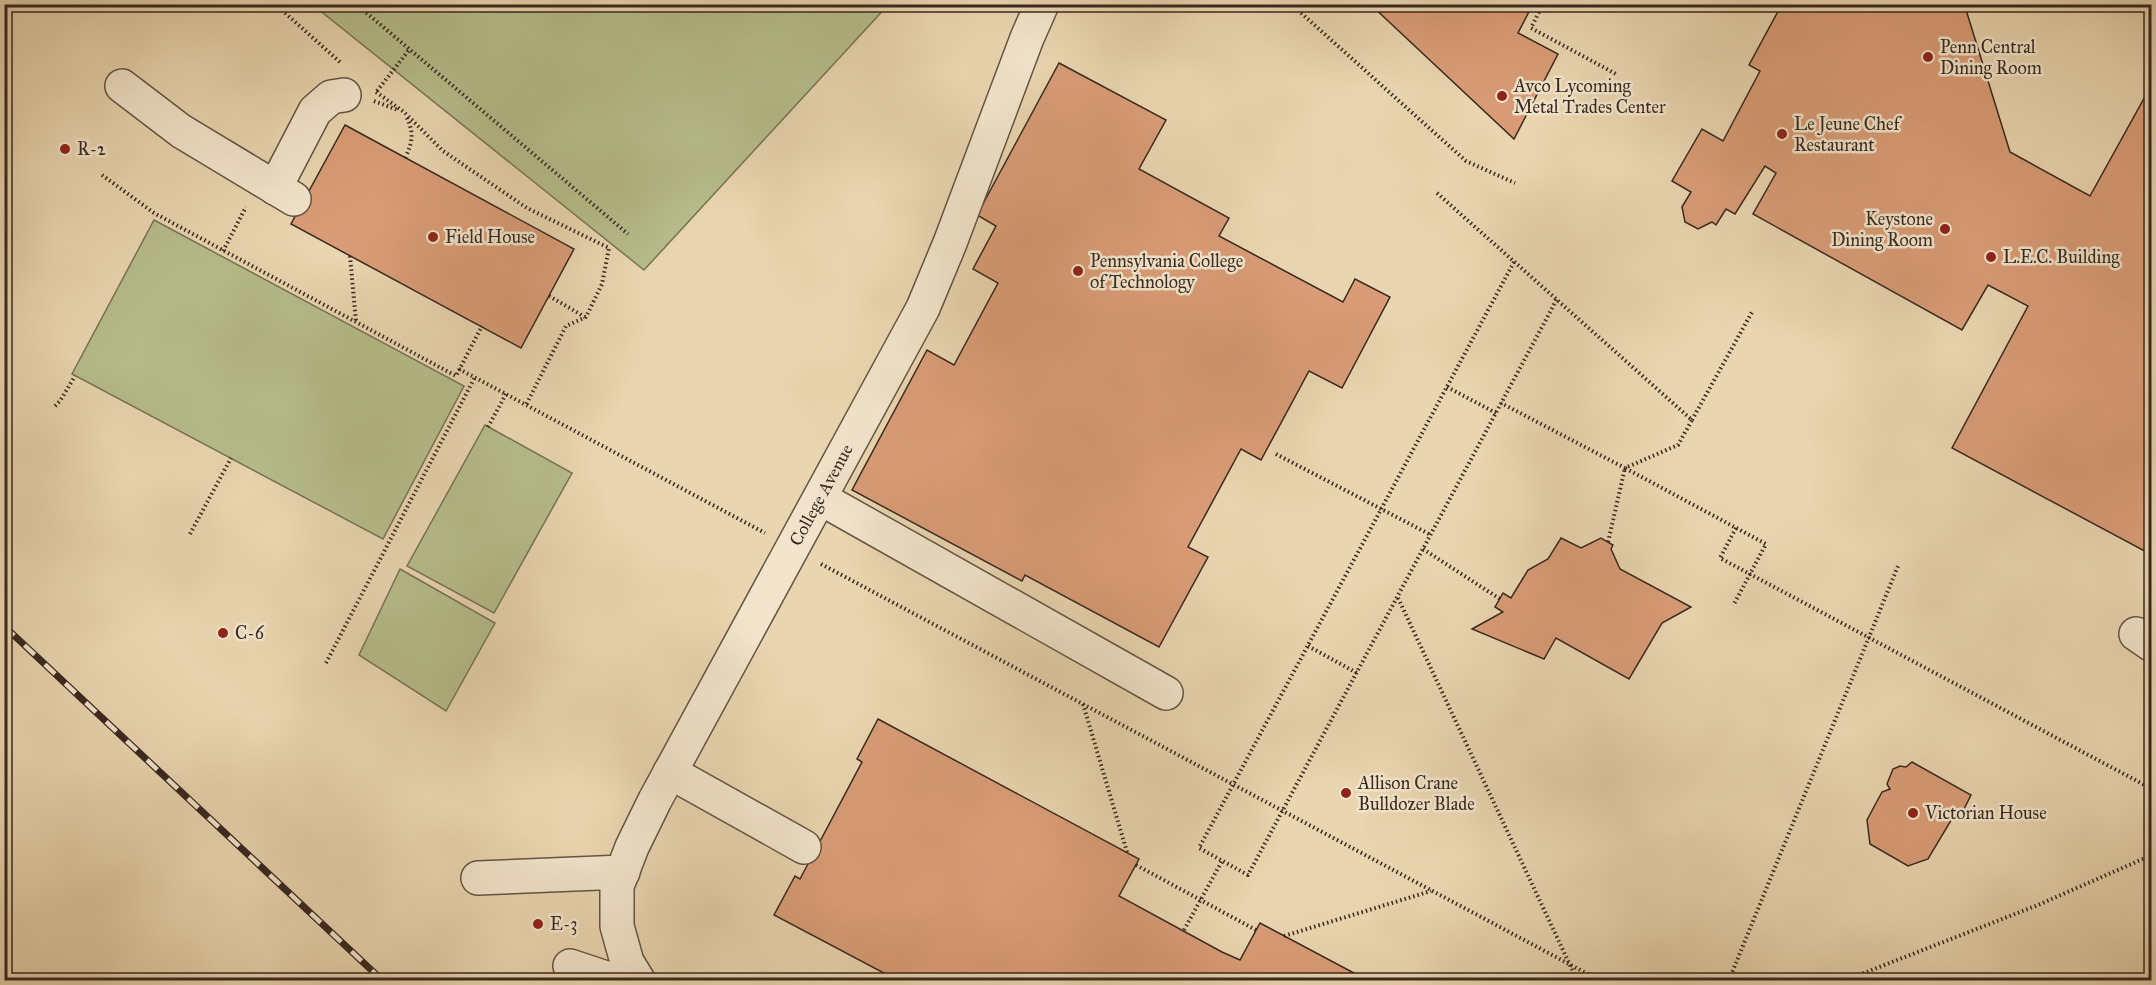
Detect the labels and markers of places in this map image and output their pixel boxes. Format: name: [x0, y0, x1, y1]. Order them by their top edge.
place label: Penn Central Dining Room: [1940, 36, 2042, 80]
marker: Penn Central Dining Room: [1921, 50, 1935, 64]
place label: Avco Lycoming Metal Trades Center: [1513, 75, 1666, 118]
marker: Avco Lycoming Metal Trades Center: [1495, 89, 1509, 103]
place label: Le Jeune Chef Restaurant: [1794, 113, 1903, 156]
marker: Le Jeune Chef Restaurant: [1775, 127, 1789, 141]
place label: R-2: [77, 138, 106, 160]
marker: R-2: [58, 142, 72, 156]
place label: Keystone Dining Room: [1831, 208, 1933, 252]
marker: Keystone Dining Room: [1938, 222, 1952, 236]
place label: Field House: [445, 226, 535, 248]
marker: Field House: [426, 230, 440, 244]
place label: L.E.C. Building: [2003, 246, 2120, 269]
place label: Pennsylvania College of Technology: [1090, 250, 1243, 294]
marker: L.E.C. Building: [1984, 250, 1998, 264]
marker: Pennsylvania College of Technology: [1071, 264, 1085, 278]
place label: C-6: [235, 622, 265, 644]
marker: C-6: [216, 626, 230, 640]
place label: Allison Crane Bulldozer Blade: [1357, 772, 1475, 815]
marker: Allison Crane Bulldozer Blade: [1339, 786, 1353, 800]
place label: Victorian House: [1924, 802, 2047, 824]
marker: Victorian House: [1906, 806, 1920, 820]
place label: E-3: [550, 913, 577, 935]
marker: E-3: [531, 917, 545, 931]

